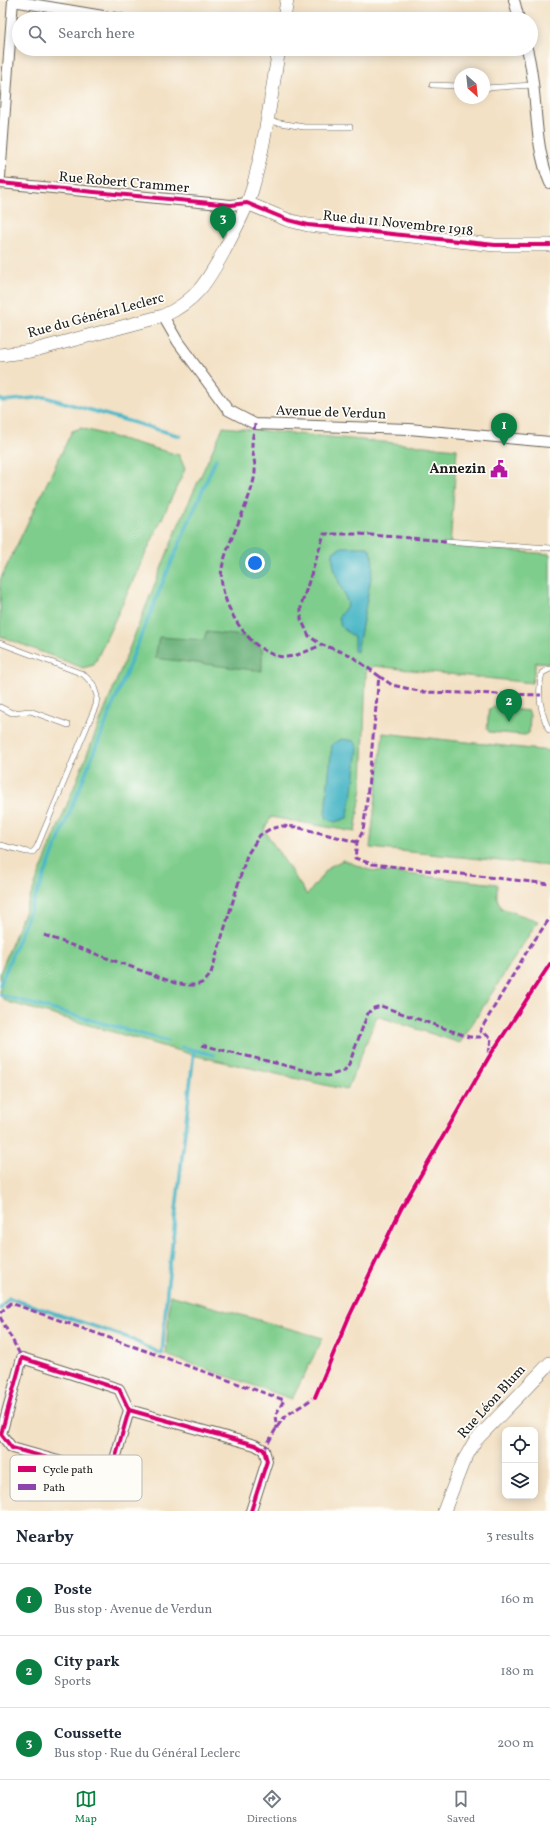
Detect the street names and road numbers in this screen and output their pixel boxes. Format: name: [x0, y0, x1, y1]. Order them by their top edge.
street label: Rue Robert Crammer: [58, 168, 190, 198]
street label: Rue du 11 Novembre 1918: [322, 207, 474, 241]
street label: Rue du Général Leclerc: [26, 289, 166, 343]
street label: Avenue de Verdun: [275, 402, 387, 424]
street label: Rue Léon Blum: [454, 1361, 530, 1443]

